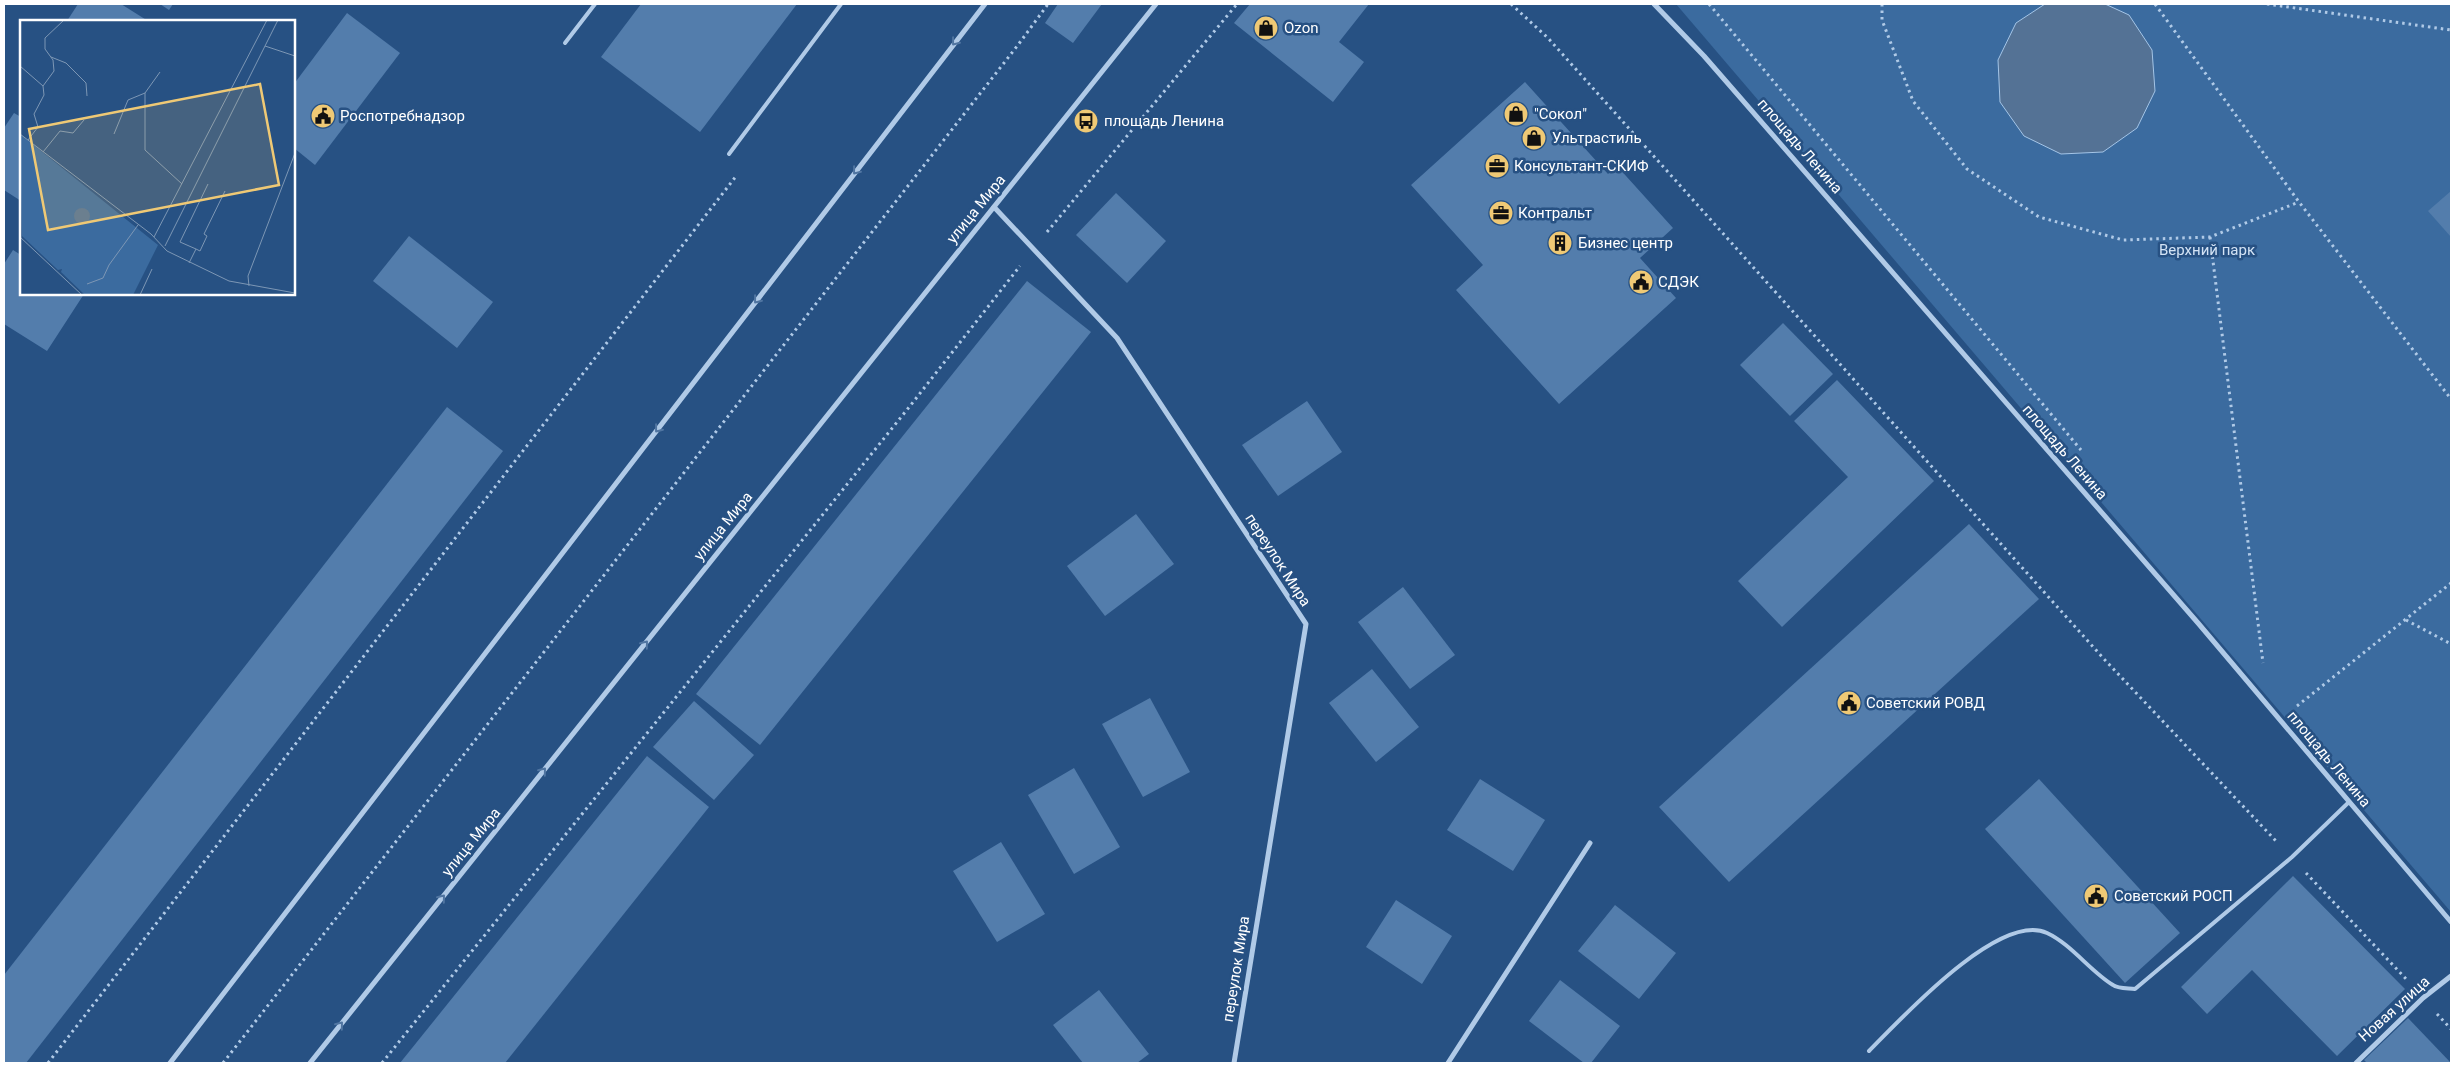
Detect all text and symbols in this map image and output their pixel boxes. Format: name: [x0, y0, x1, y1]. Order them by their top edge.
shop icon: Ozon: [1253, 15, 1279, 41]
place label: Ozon: [1284, 19, 1318, 37]
inset map: [20, 20, 295, 295]
one-way arrow: [952, 36, 961, 46]
street label: площадь Ленина: [1754, 95, 1846, 197]
shop icon: "Сокол": [1503, 101, 1529, 127]
public building icon: Роспотребнадзор: [310, 103, 336, 129]
place label: "Сокол": [1534, 105, 1587, 123]
place label: Роспотребнадзор: [340, 107, 465, 125]
bus stop icon: площадь Ленина: [1073, 108, 1099, 134]
place label: площадь Ленина: [1104, 112, 1224, 130]
shop icon: Ультрастиль: [1521, 125, 1547, 151]
place label: Ультрастиль: [1552, 129, 1642, 147]
office icon: Консультант-СКИФ: [1484, 153, 1510, 179]
place label: Консультант-СКИФ: [1514, 157, 1649, 175]
one-way arrow: [853, 165, 862, 175]
street label: улица Мира: [943, 171, 1009, 247]
office icon: Контральт: [1488, 200, 1514, 226]
place label: Контральт: [1518, 204, 1592, 222]
building icon: Бизнес центр: [1547, 230, 1573, 256]
place label: Бизнес центр: [1578, 234, 1673, 252]
park label: Верхний парк: [2159, 241, 2255, 259]
public building icon: СДЭК: [1628, 269, 1654, 295]
place label: СДЭК: [1658, 273, 1699, 291]
one-way arrow: [754, 294, 763, 304]
street label: площадь Ленина: [2019, 401, 2111, 503]
one-way arrow: [655, 423, 663, 432]
street label: улица Мира: [690, 488, 756, 564]
street label: переулок Мира: [1241, 510, 1315, 610]
one-way arrow: [639, 641, 647, 650]
public building icon: Советский РОВД: [1836, 690, 1862, 716]
place label: Советский РОВД: [1866, 694, 1985, 712]
street label: площадь Ленина: [2284, 707, 2374, 811]
one-way arrow: [538, 768, 546, 777]
street label: улица Мира: [438, 804, 504, 880]
public building icon: Советский РОСП: [2083, 883, 2109, 909]
place label: Советский РОСП: [2114, 887, 2233, 905]
one-way arrow: [436, 895, 444, 904]
street label: переулок Мира: [1219, 915, 1253, 1023]
street label: Новая улица: [2355, 972, 2433, 1046]
one-way arrow: [335, 1022, 343, 1031]

